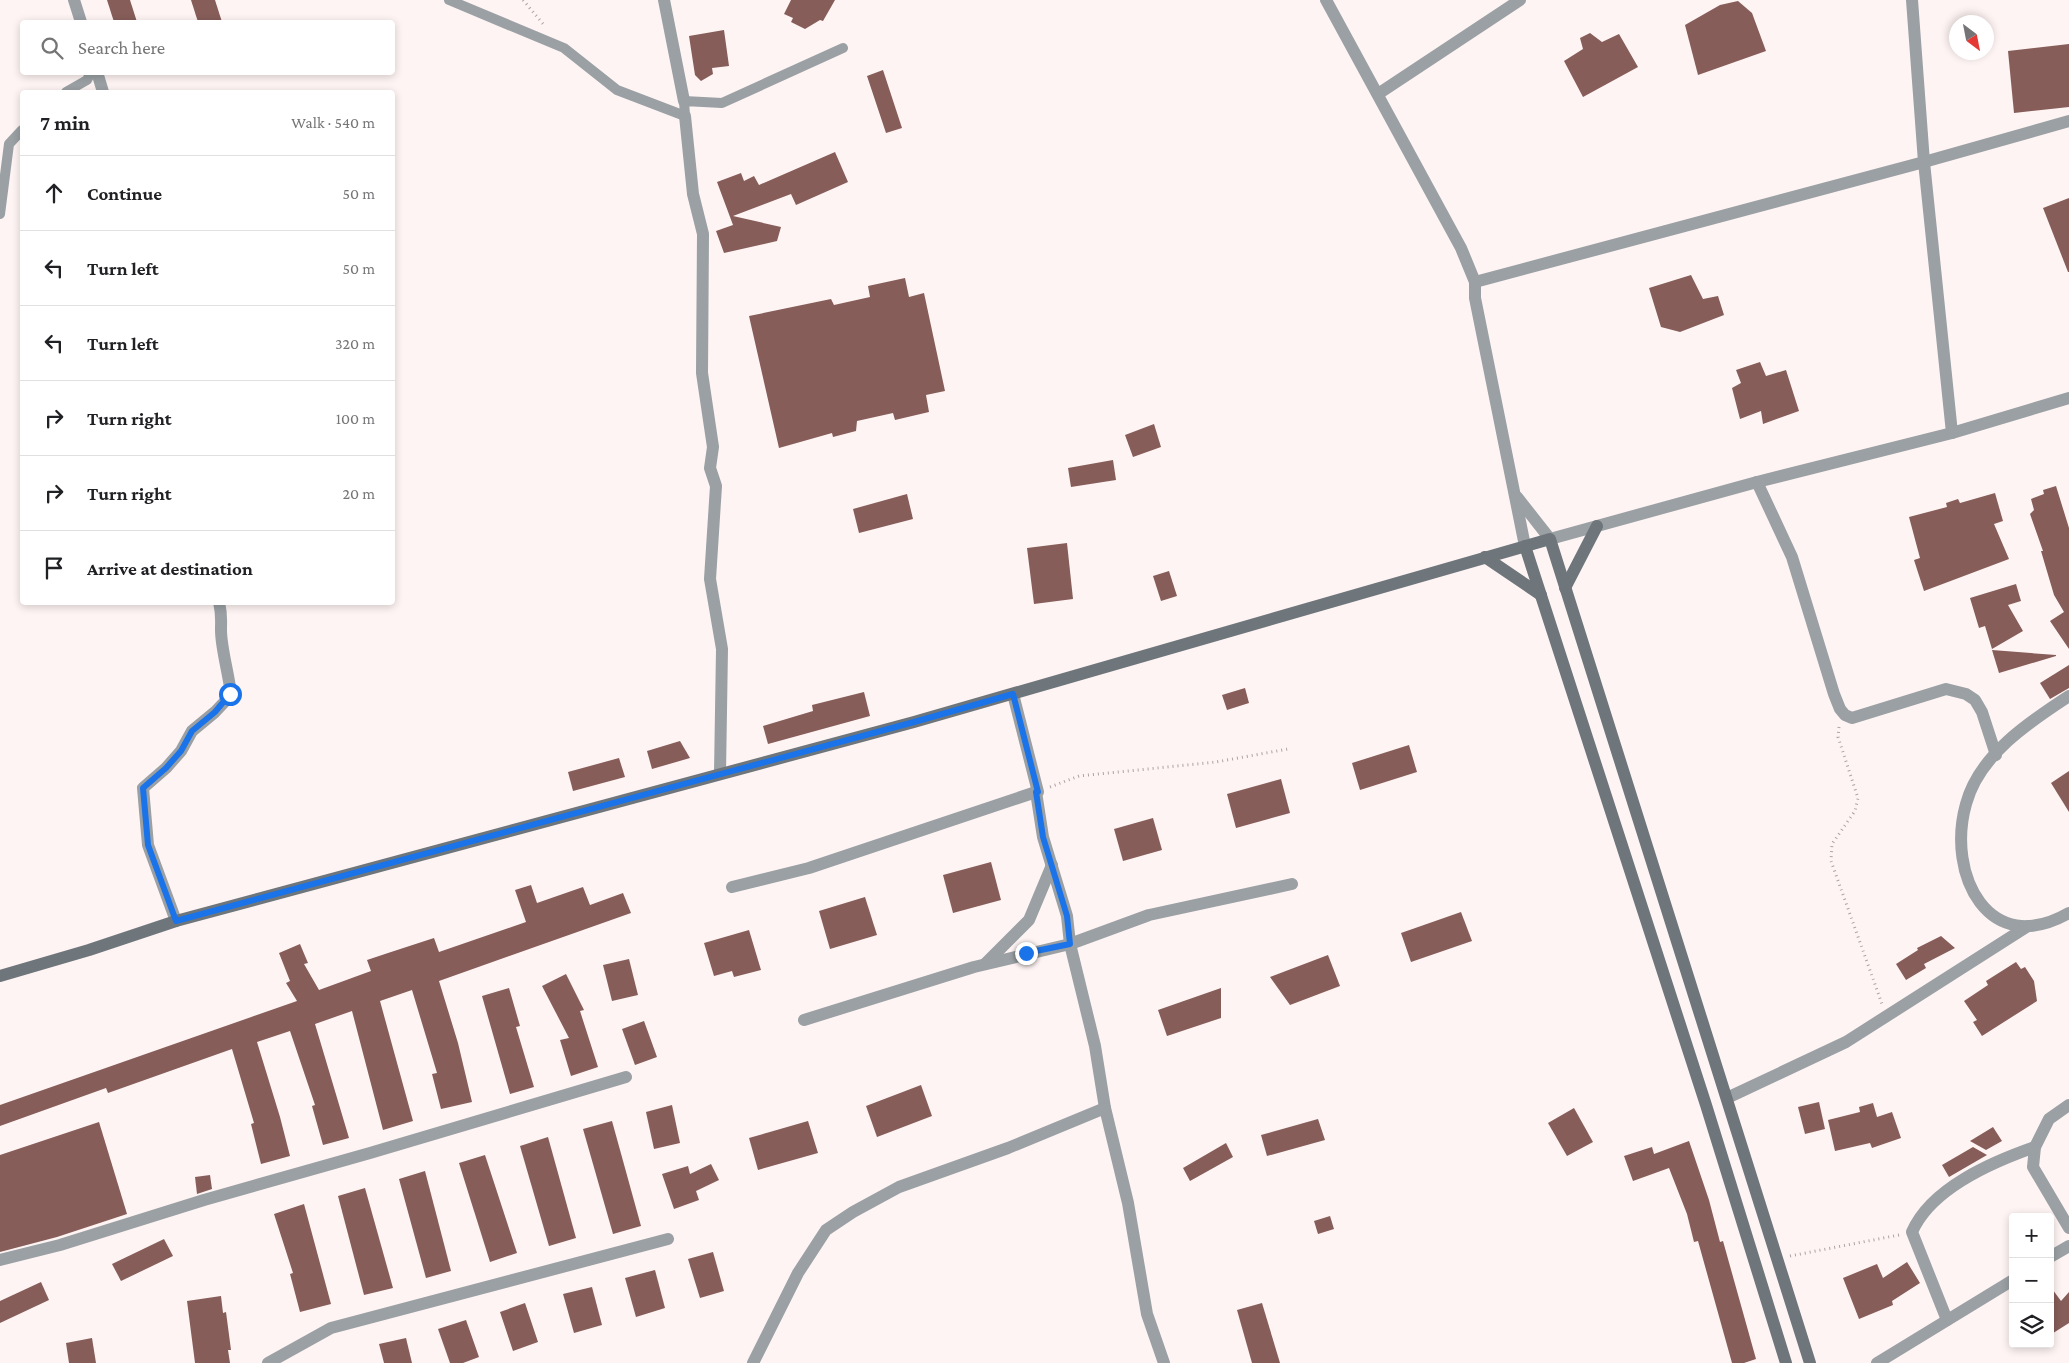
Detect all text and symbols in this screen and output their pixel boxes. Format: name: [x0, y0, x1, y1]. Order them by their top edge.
north arrow: [1949, 15, 1994, 60]
search box: [20, 20, 395, 75]
icon: search: [38, 34, 66, 62]
text: Search here: [78, 37, 165, 58]
text: 7 min: [40, 111, 90, 135]
text: Walk · 540 m: [291, 114, 375, 131]
icon: ahead: [40, 179, 68, 207]
text: Continue: [87, 183, 162, 204]
text: 50 m: [343, 185, 375, 202]
icon: left: [40, 254, 68, 282]
text: Turn left: [87, 258, 159, 279]
text: 50 m: [343, 260, 375, 277]
icon: left: [40, 329, 68, 357]
text: Turn left: [87, 333, 159, 354]
text: 320 m: [335, 335, 375, 352]
icon: right: [40, 404, 68, 432]
text: Turn right: [87, 408, 172, 429]
text: 100 m: [336, 410, 375, 427]
icon: right: [40, 479, 68, 507]
text: Turn right: [87, 483, 172, 504]
text: 20 m: [342, 485, 375, 502]
icon: arrive: [40, 554, 68, 582]
text: Arrive at destination: [87, 558, 253, 579]
route start: [219, 683, 242, 706]
route end: [1015, 942, 1038, 965]
map controls: [2009, 1213, 2054, 1348]
button: +: [2009, 1213, 2054, 1258]
button: −: [2009, 1258, 2054, 1303]
button: layers: [2009, 1303, 2054, 1348]

